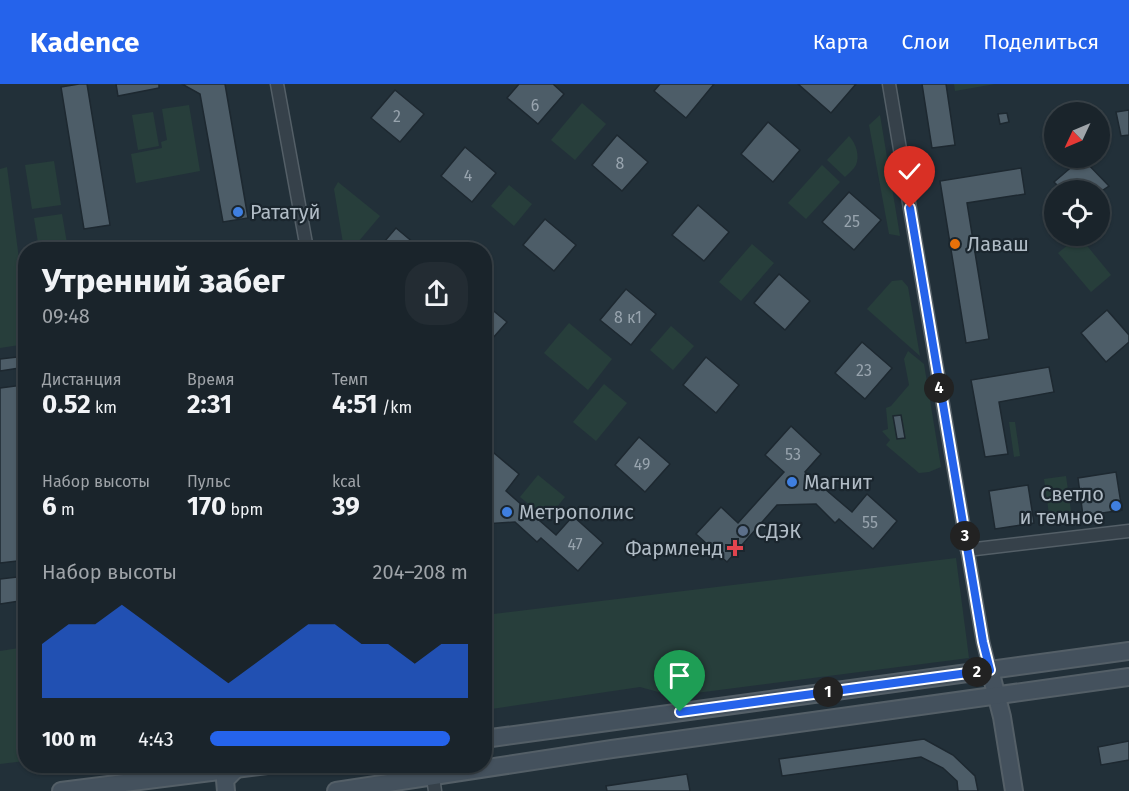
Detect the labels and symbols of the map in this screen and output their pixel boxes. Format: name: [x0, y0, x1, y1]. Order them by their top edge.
house number: 6: [531, 96, 539, 115]
north arrow: [1044, 102, 1110, 168]
house number: 2: [393, 107, 401, 126]
pin: [884, 146, 935, 208]
house number: 8: [616, 154, 625, 173]
house number: 4: [464, 166, 473, 185]
place label: Рататуй: [250, 200, 321, 224]
marker: Рататуй: [231, 205, 245, 219]
house number: 25: [844, 212, 860, 231]
place label: Лаваш: [967, 232, 1029, 256]
marker: Лаваш: [948, 237, 962, 251]
house number: 8 к1: [614, 308, 642, 327]
house number: 23: [856, 361, 872, 380]
pin: 4: [924, 373, 954, 403]
house number: 53: [785, 445, 801, 464]
house number: 49: [634, 455, 650, 474]
place label: Магнит: [804, 470, 873, 494]
marker: Магнит: [785, 475, 799, 489]
place label: Светло и темное: [1019, 482, 1104, 529]
marker: Светло и темное: [1109, 499, 1123, 513]
place label: Метрополис: [519, 500, 634, 524]
marker: Метрополис: [500, 505, 514, 519]
house number: 55: [862, 513, 878, 532]
place label: СДЭК: [755, 519, 801, 543]
pin: 3: [950, 521, 980, 551]
marker: СДЭК: [736, 524, 750, 538]
house number: 47: [567, 535, 583, 554]
place label: Фармленд: [625, 536, 723, 560]
marker: Фармленд: [728, 541, 742, 555]
pin: [654, 650, 705, 712]
pin: 2: [962, 657, 992, 687]
pin: 1: [813, 677, 843, 707]

